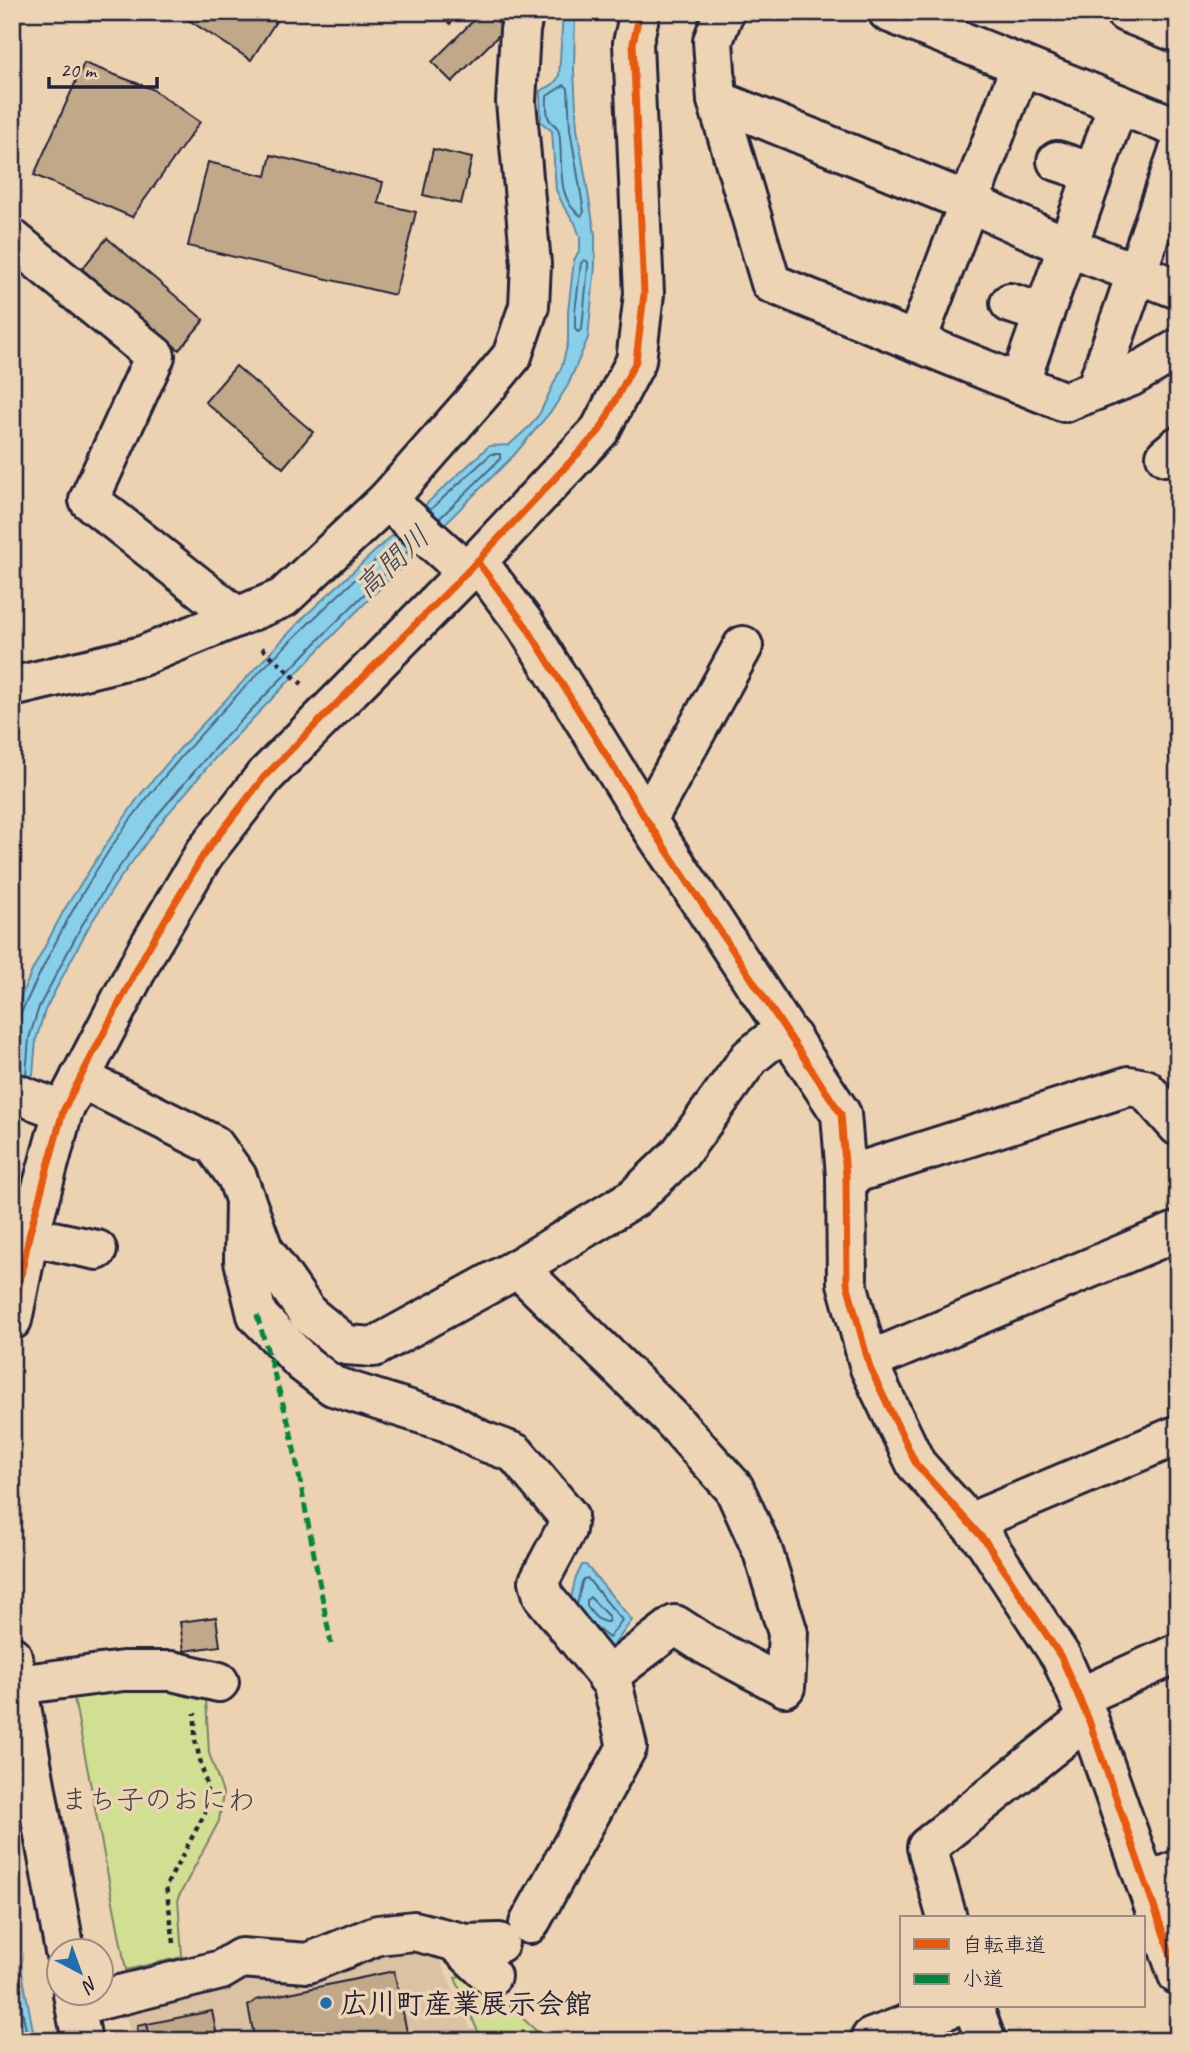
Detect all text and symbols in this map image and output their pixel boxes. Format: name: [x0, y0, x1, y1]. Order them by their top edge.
scale bar: [49, 46, 158, 90]
text: 20 m: [60, 57, 98, 83]
water label: 高間川: [346, 517, 438, 607]
park label: まち子のおにわ: [60, 1782, 256, 1817]
legend: [900, 1916, 1144, 2008]
text: 自転車道: [962, 1932, 1046, 1958]
north arrow: [46, 1938, 116, 2008]
text: 小道: [962, 1966, 1004, 1992]
text: N: [76, 1971, 103, 1999]
place label: 広川町産業展示会館: [340, 1986, 592, 2021]
marker: 広川町産業展示会館: [318, 1995, 334, 2011]

